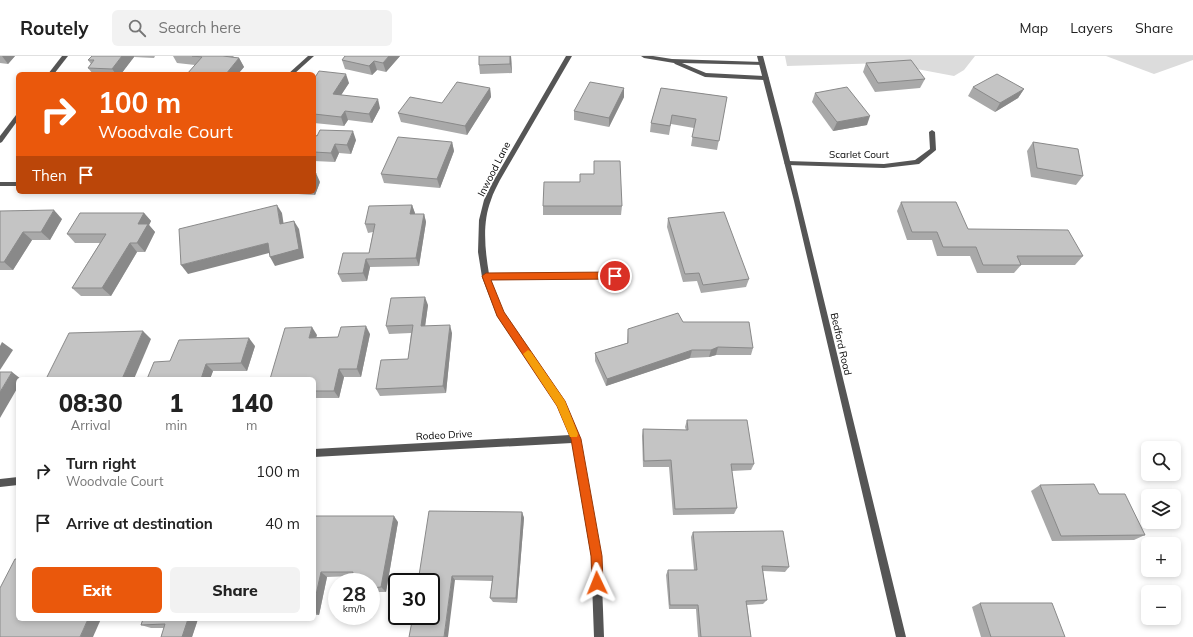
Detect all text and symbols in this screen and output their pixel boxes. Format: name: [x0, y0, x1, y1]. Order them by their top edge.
search box: [112, 10, 392, 46]
text: Routely: [20, 16, 88, 40]
icon: search: [126, 17, 148, 39]
text: Search here: [158, 18, 241, 37]
text: Map: [1019, 19, 1048, 37]
text: Layers: [1070, 19, 1113, 37]
text: Share: [1135, 19, 1173, 37]
text: 100 m: [98, 85, 181, 120]
icon: right: [32, 88, 84, 140]
text: Woodvale Court: [98, 120, 233, 143]
street label: Inwood Lane: [475, 139, 513, 199]
street label: Scarlet Court: [829, 148, 890, 161]
icon: arrive: [75, 164, 97, 186]
text: Then: [32, 166, 67, 185]
pin: [598, 259, 632, 293]
icon: arrive: [604, 265, 626, 287]
street label: Bedford Road: [827, 311, 855, 377]
text: 08:30: [59, 388, 123, 418]
text: 1: [169, 388, 184, 418]
text: 140: [230, 388, 273, 418]
text: Arrival: [71, 417, 111, 433]
text: min: [165, 417, 187, 433]
text: m: [246, 417, 257, 433]
street label: Rodeo Drive: [415, 427, 473, 443]
map controls: [1141, 441, 1181, 625]
button: search: [1141, 441, 1181, 481]
text: Turn right: [66, 454, 136, 473]
icon: right: [32, 460, 54, 482]
text: 100 m: [256, 462, 300, 481]
text: Woodvale Court: [66, 473, 163, 489]
button: layers: [1141, 489, 1181, 529]
icon: arrive: [32, 512, 54, 534]
text: Arrive at destination: [66, 514, 213, 533]
text: 40 m: [265, 514, 300, 533]
button: +: [1141, 537, 1181, 577]
position arrow: [576, 562, 618, 604]
button: Exit: [32, 567, 162, 613]
button: Share: [170, 567, 300, 613]
speed limit sign: 30: [388, 573, 440, 625]
text: 28: [342, 581, 366, 606]
button: −: [1141, 585, 1181, 625]
text: km/h: [343, 602, 365, 615]

